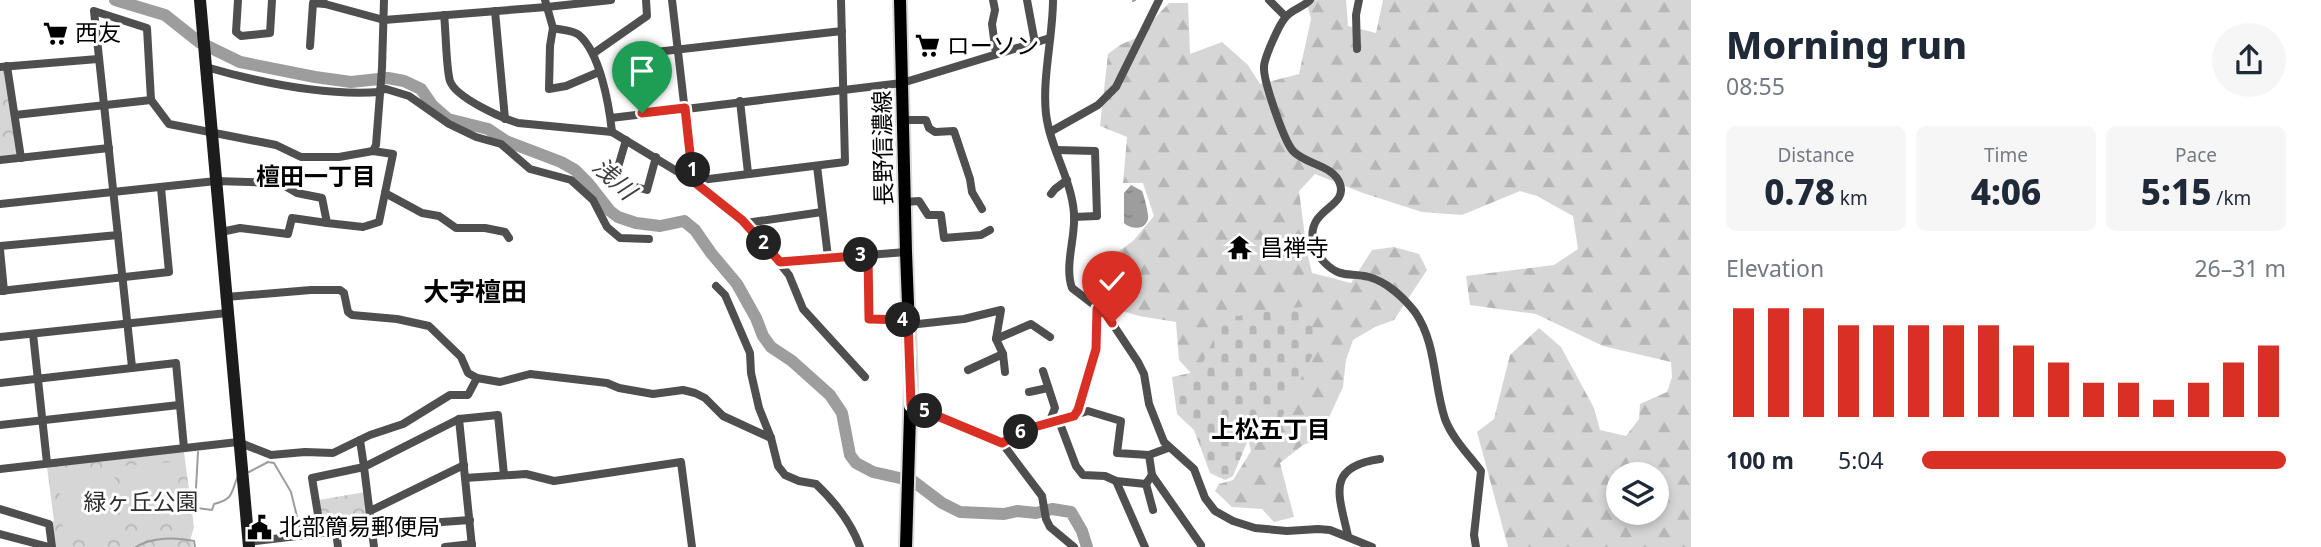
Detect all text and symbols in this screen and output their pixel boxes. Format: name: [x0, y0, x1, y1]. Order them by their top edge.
place label: 西友: [75, 16, 121, 48]
text: Morning run: [1726, 18, 1967, 70]
supermarket icon: 西友: [41, 19, 69, 47]
button: share: [2212, 23, 2286, 97]
place label: ローソン: [947, 29, 1039, 61]
supermarket icon: ローソン: [913, 32, 941, 60]
pin: [612, 41, 672, 113]
icon: arrive: [623, 52, 661, 90]
text: 08:55: [1726, 70, 1785, 102]
street label: 長野信濃線: [865, 90, 899, 206]
text: Distance: [1778, 142, 1854, 168]
text: Time: [1984, 142, 2028, 168]
text: Pace: [2175, 142, 2217, 168]
water label: 浅川: [586, 149, 646, 208]
pin: 1: [676, 152, 710, 188]
text: 1: [687, 156, 698, 182]
district label: 檀田一丁目: [256, 159, 376, 192]
text: 0.78: [1764, 168, 1835, 215]
text: 4:06: [1971, 168, 2041, 215]
text: 5:15: [2141, 168, 2211, 215]
text: km: [1835, 185, 1868, 211]
text: /km: [2211, 185, 2251, 211]
pin: 2: [746, 226, 782, 260]
text: 2: [758, 229, 769, 255]
place label: 昌禅寺: [1260, 231, 1329, 263]
temple icon: 昌禅寺: [1226, 234, 1254, 262]
pin: 3: [844, 238, 878, 272]
text: 3: [855, 241, 866, 267]
pin: [1082, 251, 1142, 323]
text: Elevation: [1726, 252, 1824, 284]
text: 26–31 m: [2194, 252, 2286, 284]
icon: check: [1093, 262, 1131, 300]
district label: 大字檀田: [423, 273, 527, 309]
pin: 4: [886, 302, 920, 338]
text: 4: [897, 306, 908, 332]
pin: 5: [908, 394, 942, 428]
text: 5: [919, 397, 930, 423]
district label: 上松五丁目: [1211, 412, 1331, 445]
pin: 6: [1004, 414, 1038, 450]
text: 6: [1015, 418, 1026, 444]
text: 100 m: [1726, 444, 1794, 476]
text: 5:04: [1838, 444, 1884, 476]
map controls: [1606, 462, 1669, 525]
button: layers: [1606, 462, 1669, 525]
park label: 緑ヶ丘公園: [84, 485, 199, 517]
place label: 北部簡易郵便局: [279, 510, 440, 542]
public building icon: 北部簡易郵便局: [245, 513, 273, 541]

